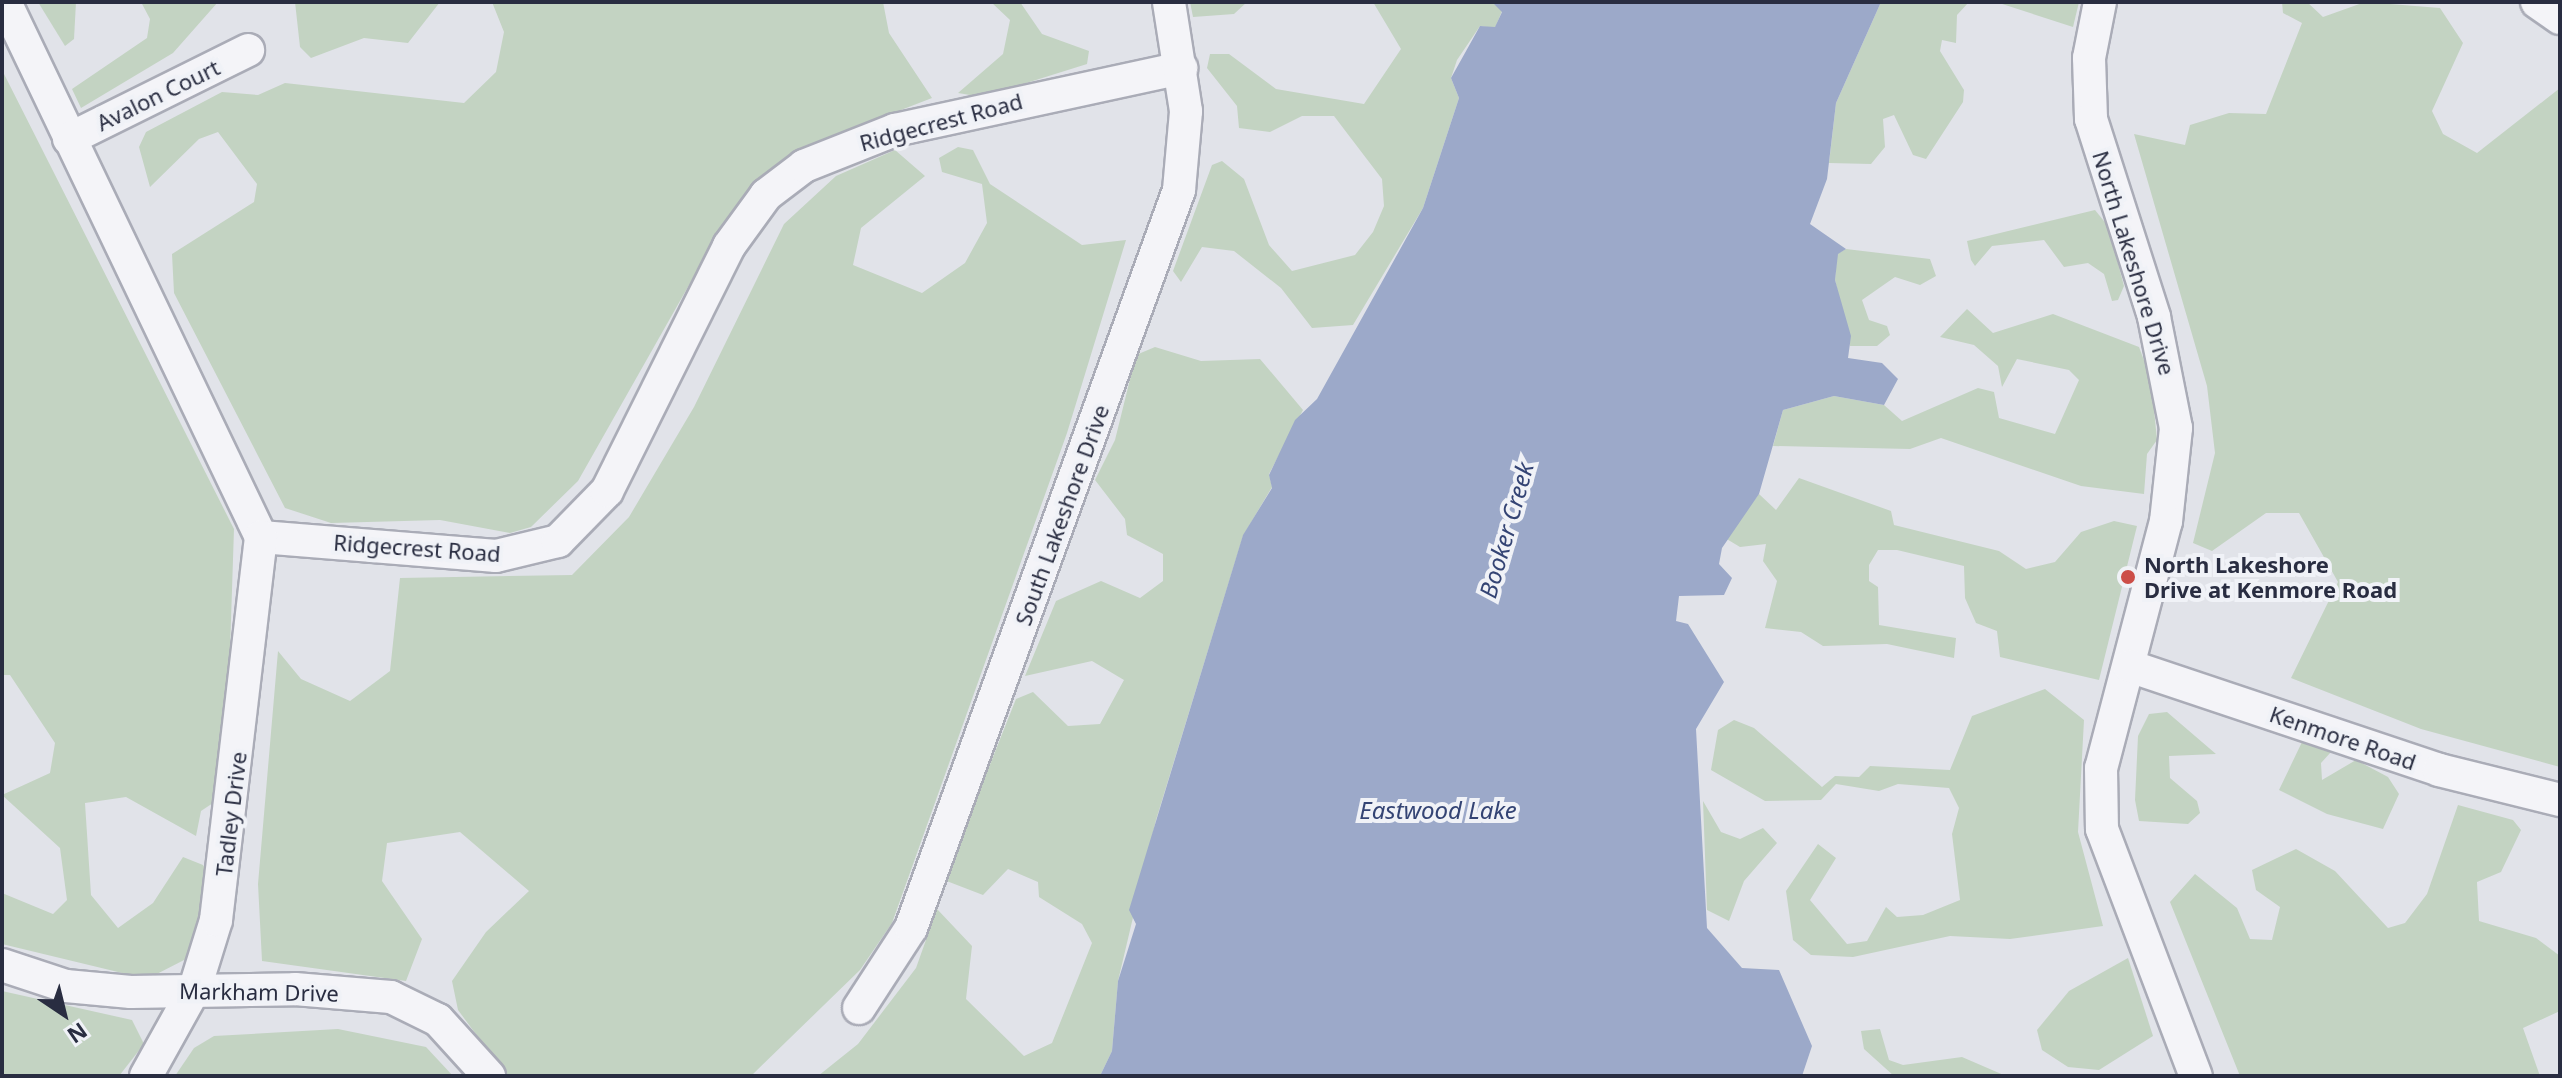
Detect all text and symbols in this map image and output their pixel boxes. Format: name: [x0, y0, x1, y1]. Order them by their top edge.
street label: Avalon Court: [92, 54, 224, 136]
street label: Ridgecrest Road: [857, 88, 1025, 156]
street label: North Lakeshore Drive: [2087, 148, 2181, 378]
street label: South Lakeshore Drive: [1010, 401, 1114, 629]
water label: Booker Creek: [1473, 459, 1539, 601]
street label: Ridgecrest Road: [333, 529, 501, 567]
place label: North Lakeshore Drive at Kenmore Road: [2144, 551, 2397, 602]
marker: North Lakeshore Drive at Kenmore Road: [2119, 568, 2137, 586]
street label: Kenmore Road: [2266, 701, 2420, 775]
street label: Tadley Drive: [210, 750, 252, 878]
water label: Eastwood Lake: [1359, 796, 1517, 824]
north arrow: [24, 974, 104, 1054]
street label: Markham Drive: [179, 977, 339, 1007]
text: N: [62, 1016, 94, 1051]

